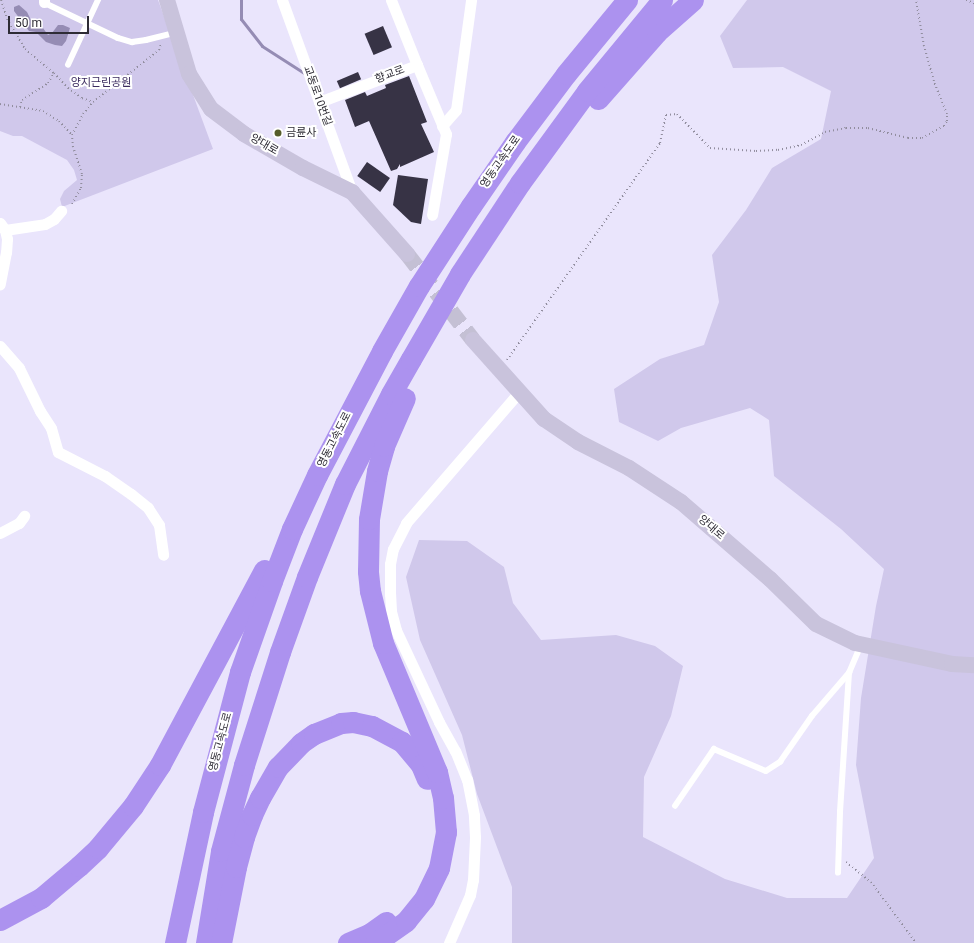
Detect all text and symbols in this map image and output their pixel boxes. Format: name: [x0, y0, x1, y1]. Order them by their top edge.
scale bar: [10, 8, 91, 34]
text: 50 m: [15, 16, 42, 30]
street label: 향교로: [373, 63, 407, 87]
street label: 교동로10번길: [300, 64, 334, 128]
park label: 양지근린공원: [71, 76, 131, 90]
place label: 금륜사: [286, 126, 316, 140]
marker: 금륜사: [273, 128, 283, 138]
street label: 양대로: [248, 132, 280, 158]
street label: 영동고속도로: [478, 133, 524, 191]
street label: 영동고속도로: [315, 410, 355, 470]
street label: 양대로: [695, 513, 727, 543]
street label: 영동고속도로: [207, 711, 235, 773]

